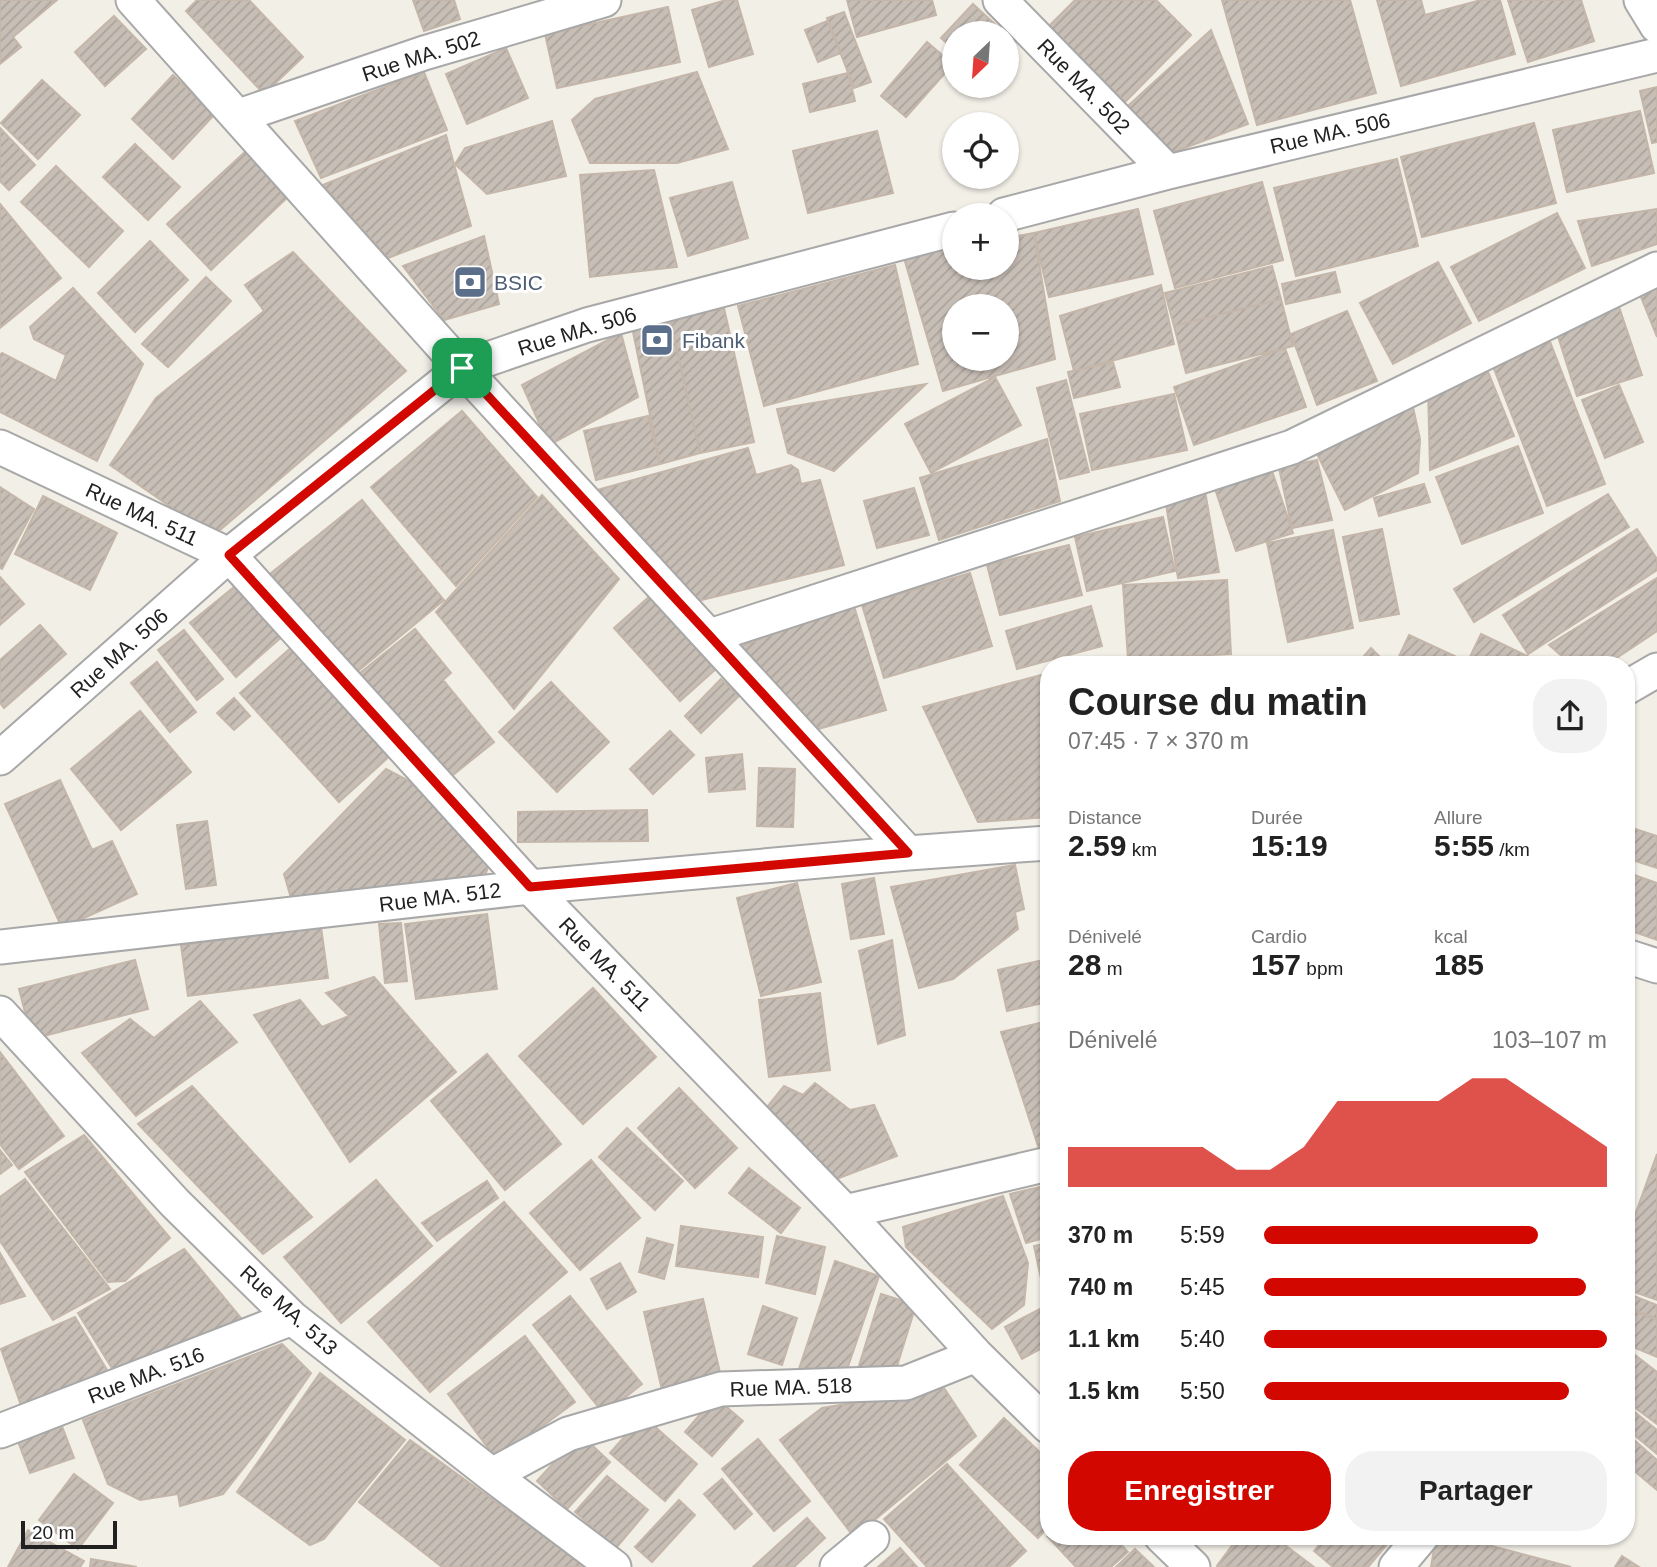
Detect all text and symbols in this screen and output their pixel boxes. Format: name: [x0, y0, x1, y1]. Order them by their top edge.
north arrow: [942, 21, 1018, 98]
map controls: [942, 21, 1019, 371]
street label: Rue MA. 502: [359, 26, 483, 86]
street label: Rue MA. 502: [1033, 34, 1135, 138]
street label: Rue MA. 506: [1268, 108, 1392, 158]
button: locate: [942, 112, 1019, 189]
button: +: [942, 203, 1019, 280]
bank icon: BSIC: [451, 263, 489, 301]
place label: BSIC: [494, 271, 543, 294]
button: −: [942, 294, 1019, 371]
street label: Rue MA. 506: [515, 302, 639, 360]
bank icon: Fibank: [638, 321, 676, 359]
place label: Fibank: [682, 329, 746, 352]
pin: [432, 338, 492, 398]
icon: arrive: [443, 349, 481, 387]
street label: Rue MA. 511: [82, 478, 202, 550]
street label: Rue MA. 506: [66, 603, 172, 703]
button: share: [1533, 679, 1607, 753]
text: Course du matin: [1068, 681, 1368, 723]
text: 07:45 · 7 × 370 m: [1068, 728, 1249, 754]
text: Distance: [1068, 807, 1142, 828]
text: Durée: [1251, 807, 1303, 828]
text: Allure: [1434, 807, 1483, 828]
text: 2.59: [1068, 829, 1126, 862]
text: 15:19: [1251, 829, 1328, 862]
text: 5:55: [1434, 829, 1494, 862]
text: km: [1126, 839, 1157, 860]
text: /km: [1494, 839, 1530, 860]
street label: Rue MA. 512: [378, 878, 502, 916]
street label: Rue MA. 511: [555, 912, 655, 1016]
text: Dénivelé: [1068, 926, 1142, 947]
text: Cardio: [1251, 926, 1307, 947]
text: kcal: [1434, 926, 1468, 947]
text: 28: [1068, 948, 1101, 981]
text: 157: [1251, 948, 1301, 981]
text: 185: [1434, 948, 1484, 981]
text: m: [1101, 958, 1122, 979]
text: bpm: [1301, 958, 1343, 979]
text: Dénivelé: [1068, 1027, 1158, 1053]
text: 103–107 m: [1492, 1027, 1607, 1053]
text: 370 m: [1068, 1222, 1133, 1248]
text: 5:59: [1180, 1222, 1225, 1248]
street label: Rue MA. 513: [236, 1260, 342, 1360]
text: 740 m: [1068, 1274, 1133, 1300]
text: 5:45: [1180, 1274, 1225, 1300]
text: 1.1 km: [1068, 1326, 1140, 1352]
text: 5:40: [1180, 1326, 1225, 1352]
street label: Rue MA. 516: [85, 1342, 207, 1408]
street label: Rue MA. 518: [729, 1373, 853, 1401]
text: 1.5 km: [1068, 1378, 1140, 1404]
text: 5:50: [1180, 1378, 1225, 1404]
button: Enregistrer: [1068, 1451, 1331, 1531]
button: Partager: [1345, 1451, 1607, 1531]
scale bar: [21, 1518, 117, 1550]
text: 20 m: [32, 1522, 74, 1543]

